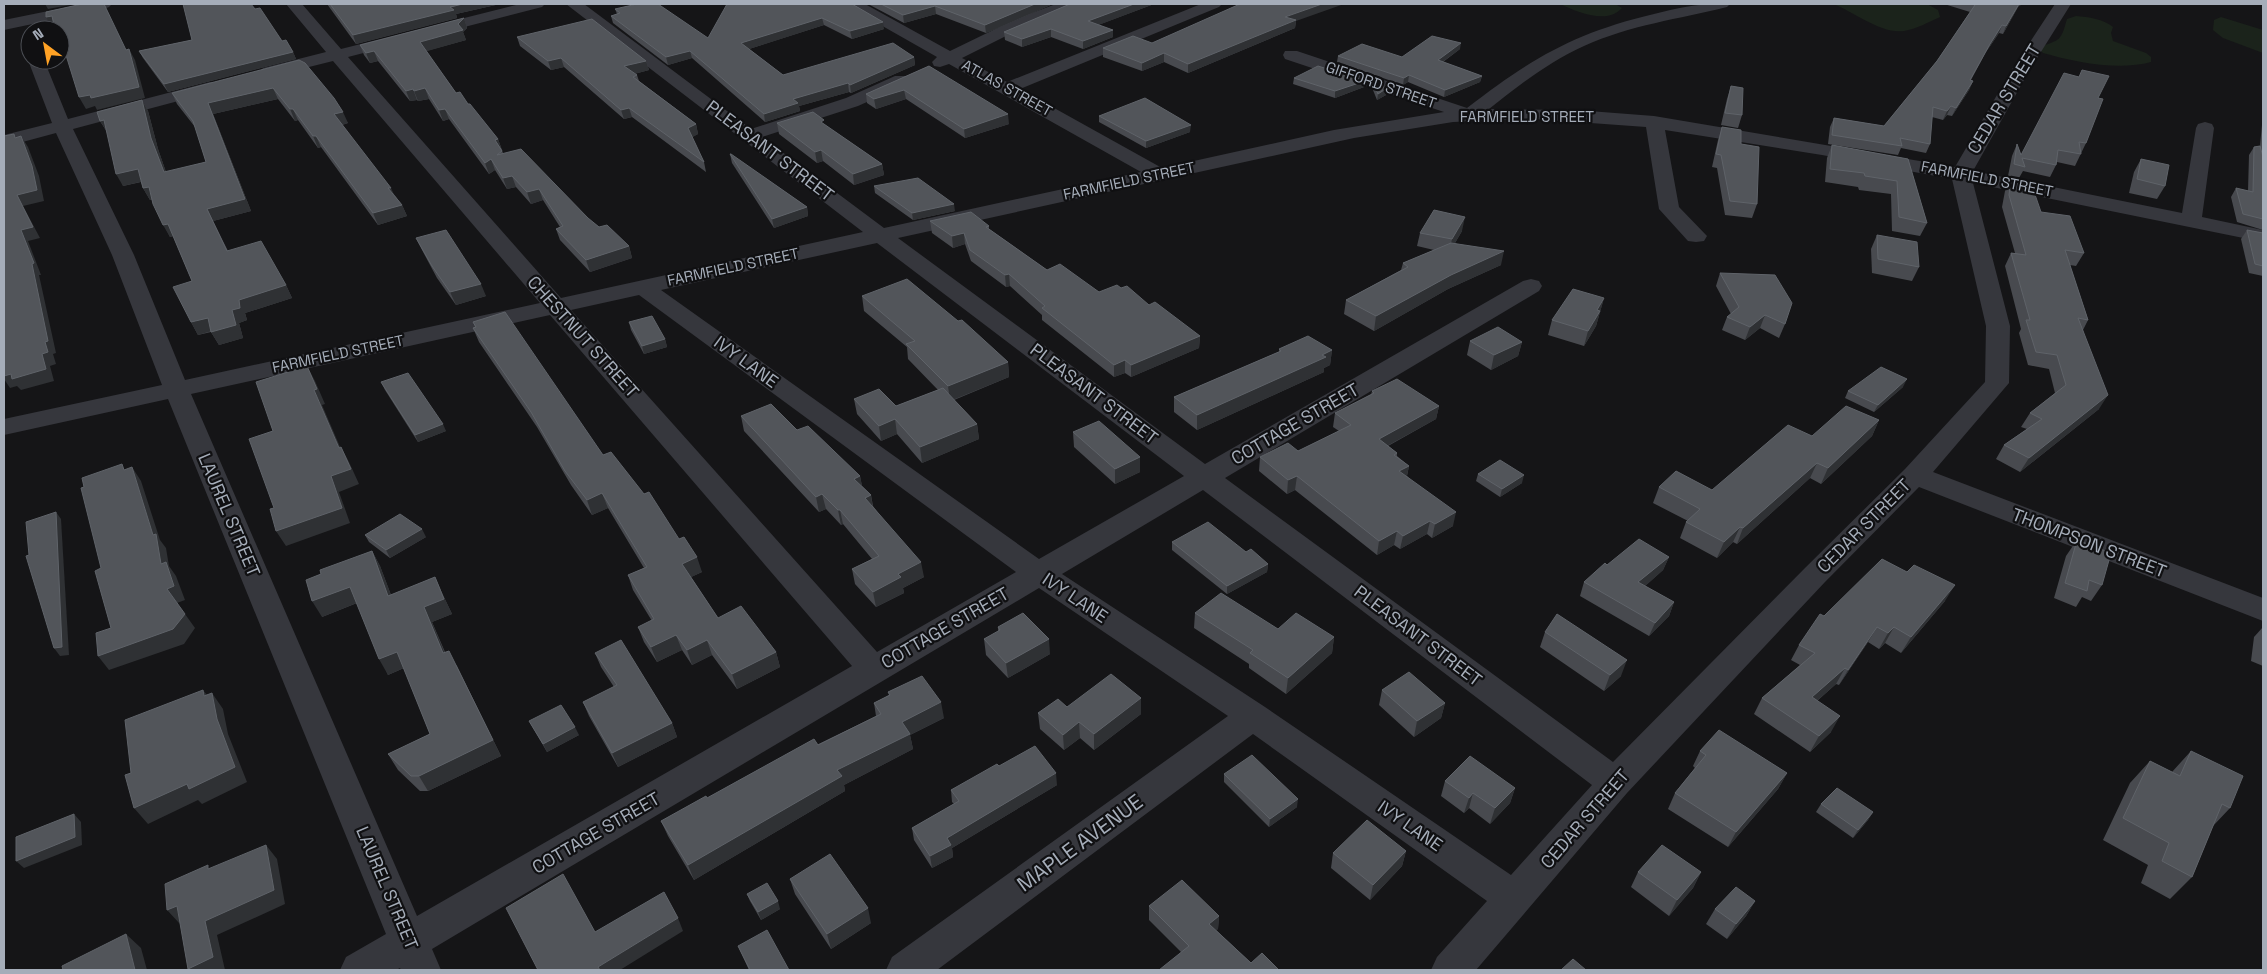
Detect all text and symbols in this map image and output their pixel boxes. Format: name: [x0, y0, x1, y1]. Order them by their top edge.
north arrow: [20, 20, 70, 70]
text: N: [29, 24, 47, 44]
street label: CEDAR STREET: [1962, 39, 2046, 158]
street label: ATLAS STREET: [959, 55, 1056, 120]
street label: GIFFORD STREET: [1323, 57, 1439, 112]
street label: PLEASANT STREET: [702, 95, 839, 206]
street label: FARMFIELD STREET: [1460, 107, 1594, 126]
street label: FARMFIELD STREET: [1919, 156, 2055, 201]
street label: FARMFIELD STREET: [1061, 157, 1197, 204]
street label: FARMFIELD STREET: [665, 243, 801, 290]
street label: CHESTNUT STREET: [522, 271, 645, 403]
street label: FARMFIELD STREET: [270, 330, 406, 377]
street label: IVY LANE: [710, 330, 783, 393]
street label: PLEASANT STREET: [1026, 338, 1163, 449]
street label: COTTAGE STREET: [1227, 377, 1363, 470]
street label: LAUREL STREET: [193, 450, 266, 580]
street label: CEDAR STREET: [1812, 473, 1916, 578]
street label: THOMPSON STREET: [2009, 502, 2170, 583]
street label: IVY LANE: [1038, 567, 1112, 628]
street label: PLEASANT STREET: [1350, 580, 1487, 691]
street label: COTTAGE STREET: [877, 581, 1013, 674]
street label: CEDAR STREET: [1535, 764, 1634, 873]
street label: COTTAGE STREET: [528, 786, 664, 879]
street label: MAPLE AVENUE: [1011, 788, 1148, 897]
street label: IVY LANE: [1373, 795, 1447, 856]
street label: LAUREL STREET: [351, 823, 424, 953]

